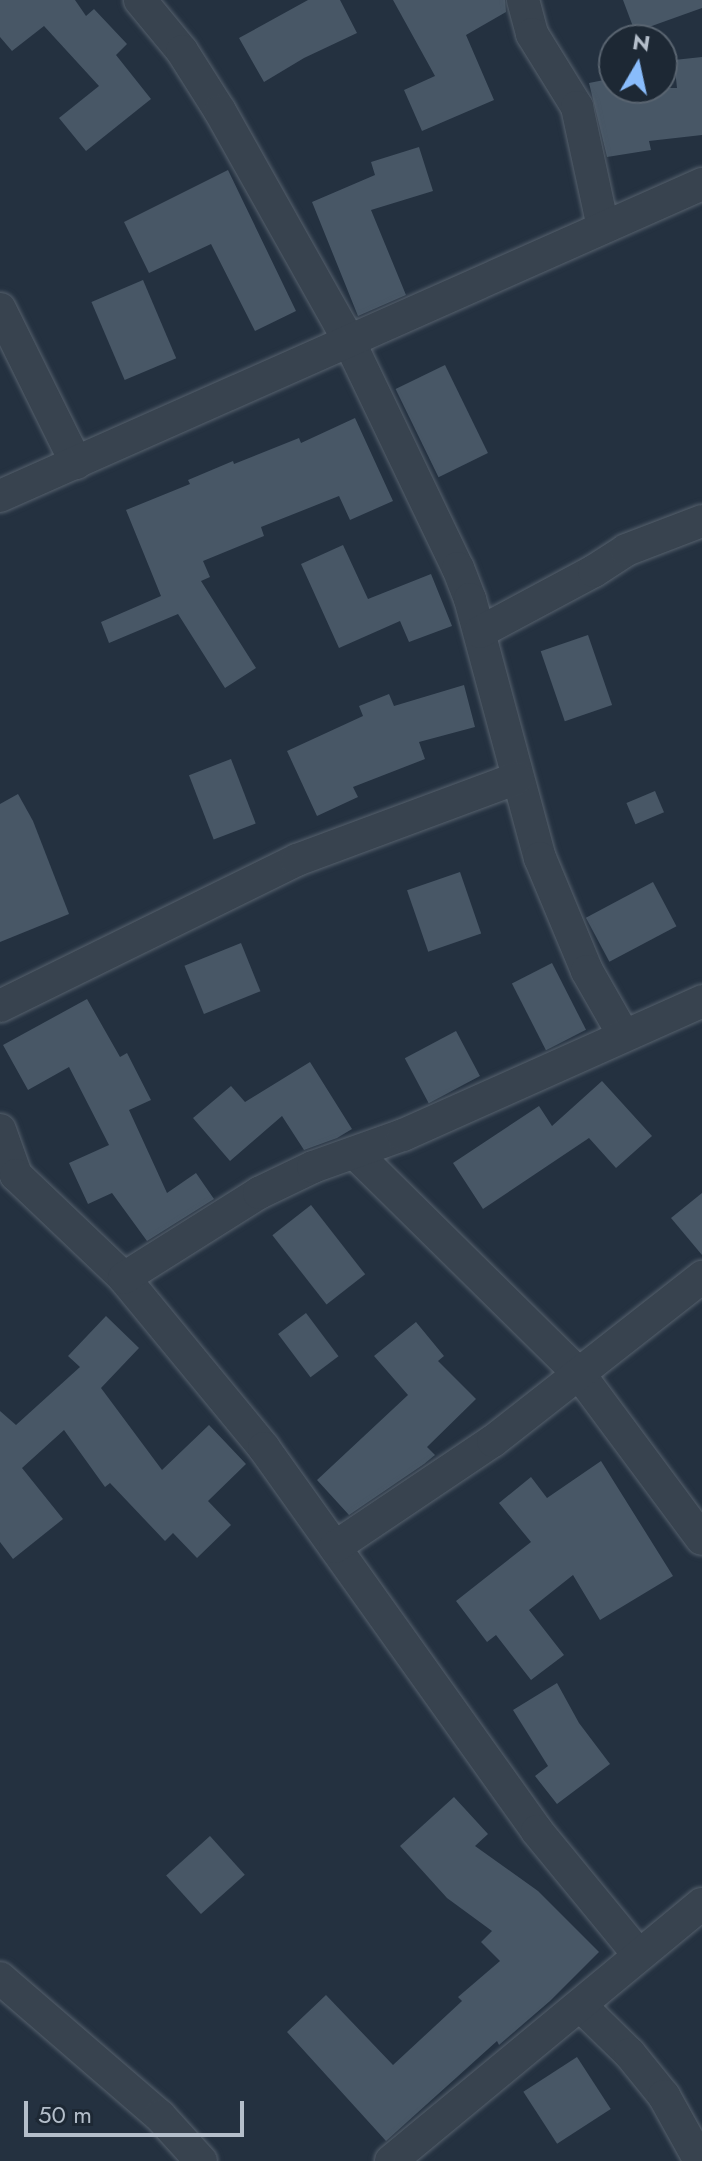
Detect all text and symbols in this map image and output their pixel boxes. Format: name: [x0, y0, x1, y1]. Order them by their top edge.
north arrow: [598, 24, 678, 104]
text: N: [630, 25, 653, 59]
scale bar: [28, 2085, 248, 2135]
text: 50 m: [38, 2097, 92, 2132]

